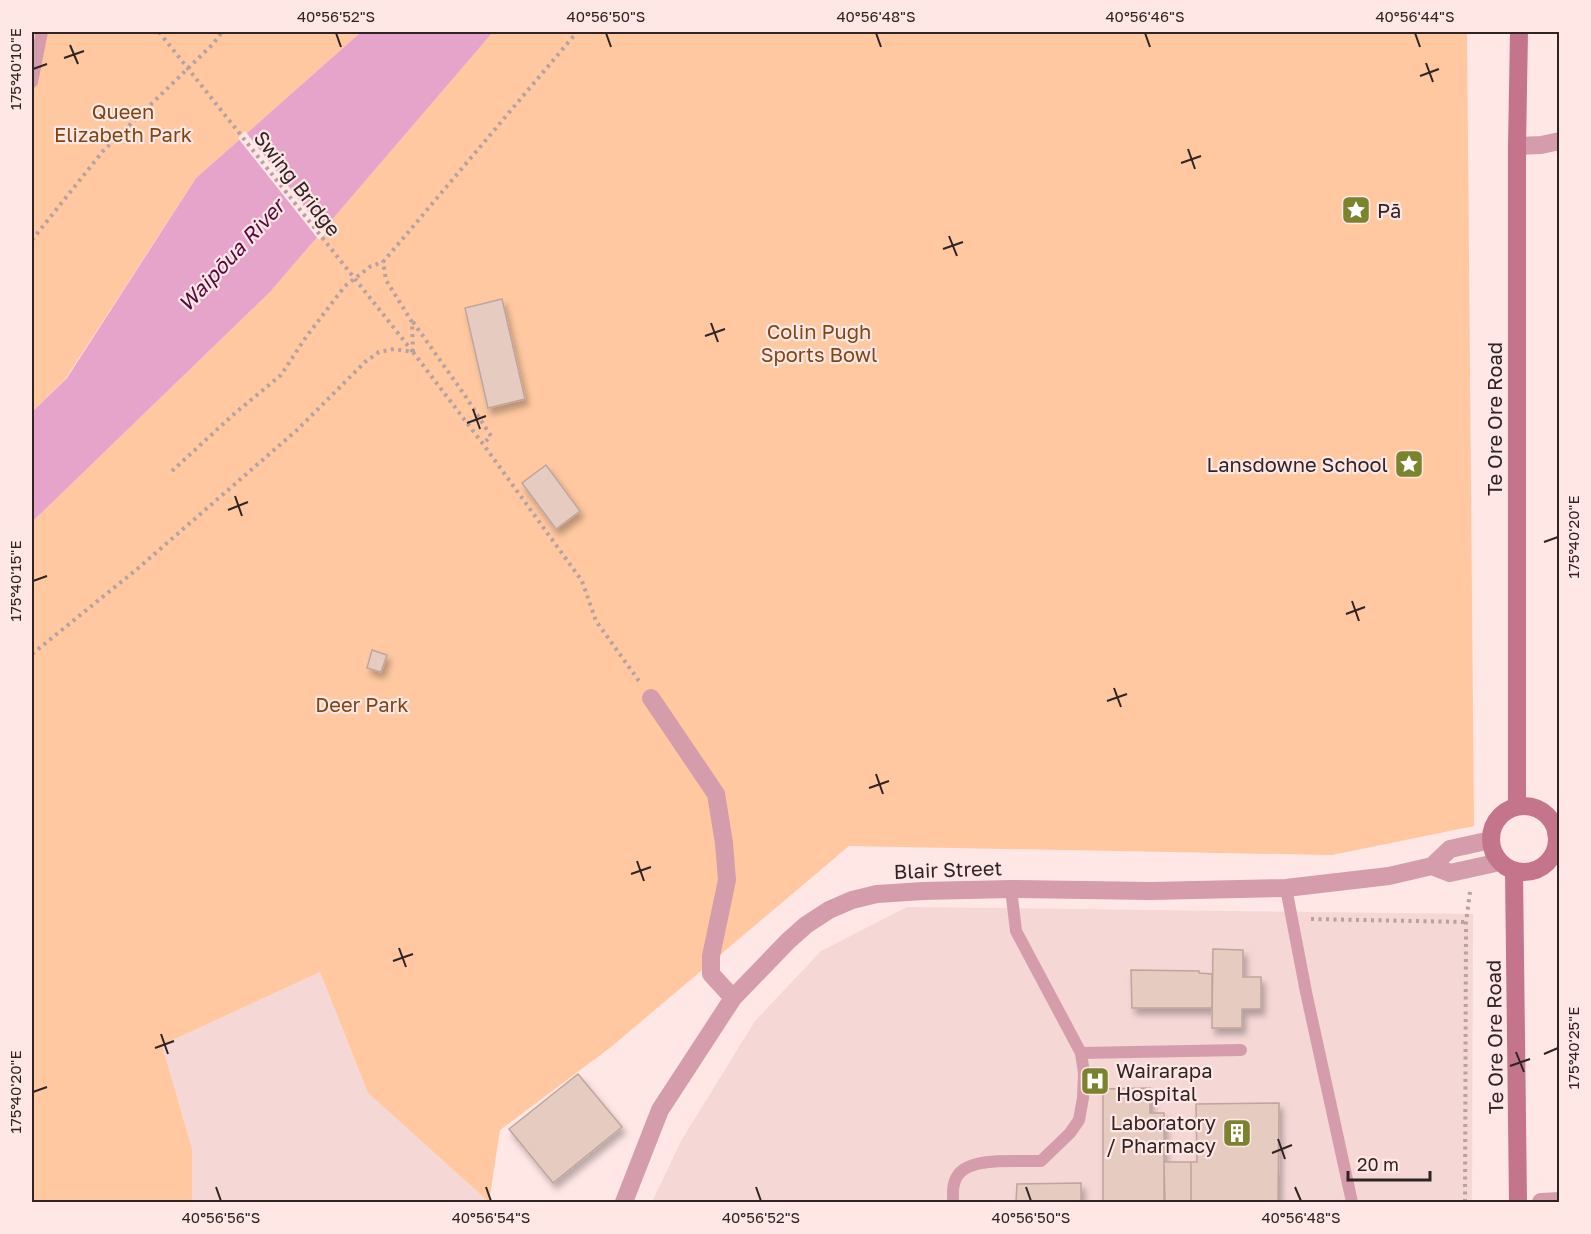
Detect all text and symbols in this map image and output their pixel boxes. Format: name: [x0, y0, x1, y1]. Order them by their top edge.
text: 40°56'52"S: [297, 7, 375, 25]
text: 40°56'50"S: [567, 7, 645, 25]
text: 40°56'48"S: [836, 7, 916, 25]
text: 40°56'46"S: [1105, 7, 1185, 25]
text: 40°56'44"S: [1375, 7, 1455, 25]
text: 175°40'10"E: [6, 28, 24, 110]
park label: Queen Elizabeth Park: [54, 99, 192, 146]
street label: Swing Bridge: [250, 126, 346, 240]
water label: Waipōua River: [172, 192, 291, 316]
place icon: Pā: [1340, 194, 1372, 226]
place label: Pā: [1377, 198, 1401, 222]
park label: Colin Pugh Sports Bowl: [761, 319, 877, 366]
street label: Te Ore Ore Road: [1482, 342, 1506, 496]
place icon: Lansdowne School: [1393, 448, 1425, 480]
place label: Lansdowne School: [1207, 452, 1388, 476]
text: 175°40'20"E: [1564, 495, 1582, 579]
text: 175°40'15"E: [6, 540, 24, 622]
park label: Deer Park: [315, 692, 409, 716]
street label: Blair Street: [893, 855, 1003, 883]
street label: Te Ore Ore Road: [1481, 960, 1507, 1114]
text: 175°40'25"E: [1564, 1007, 1582, 1089]
text: 175°40'20"E: [6, 1050, 24, 1134]
place label: Wairarapa Hospital: [1116, 1058, 1212, 1105]
hospital icon: Wairarapa Hospital: [1079, 1065, 1111, 1097]
place label: Laboratory / Pharmacy: [1106, 1110, 1216, 1157]
building icon: Laboratory / Pharmacy: [1221, 1117, 1253, 1149]
scale bar: [1348, 1144, 1430, 1182]
text: 20 m: [1357, 1153, 1399, 1175]
text: 40°56'56"S: [182, 1208, 260, 1226]
text: 40°56'54"S: [452, 1208, 530, 1226]
text: 40°56'52"S: [722, 1208, 800, 1226]
text: 40°56'50"S: [992, 1208, 1070, 1226]
text: 40°56'48"S: [1261, 1208, 1341, 1226]

